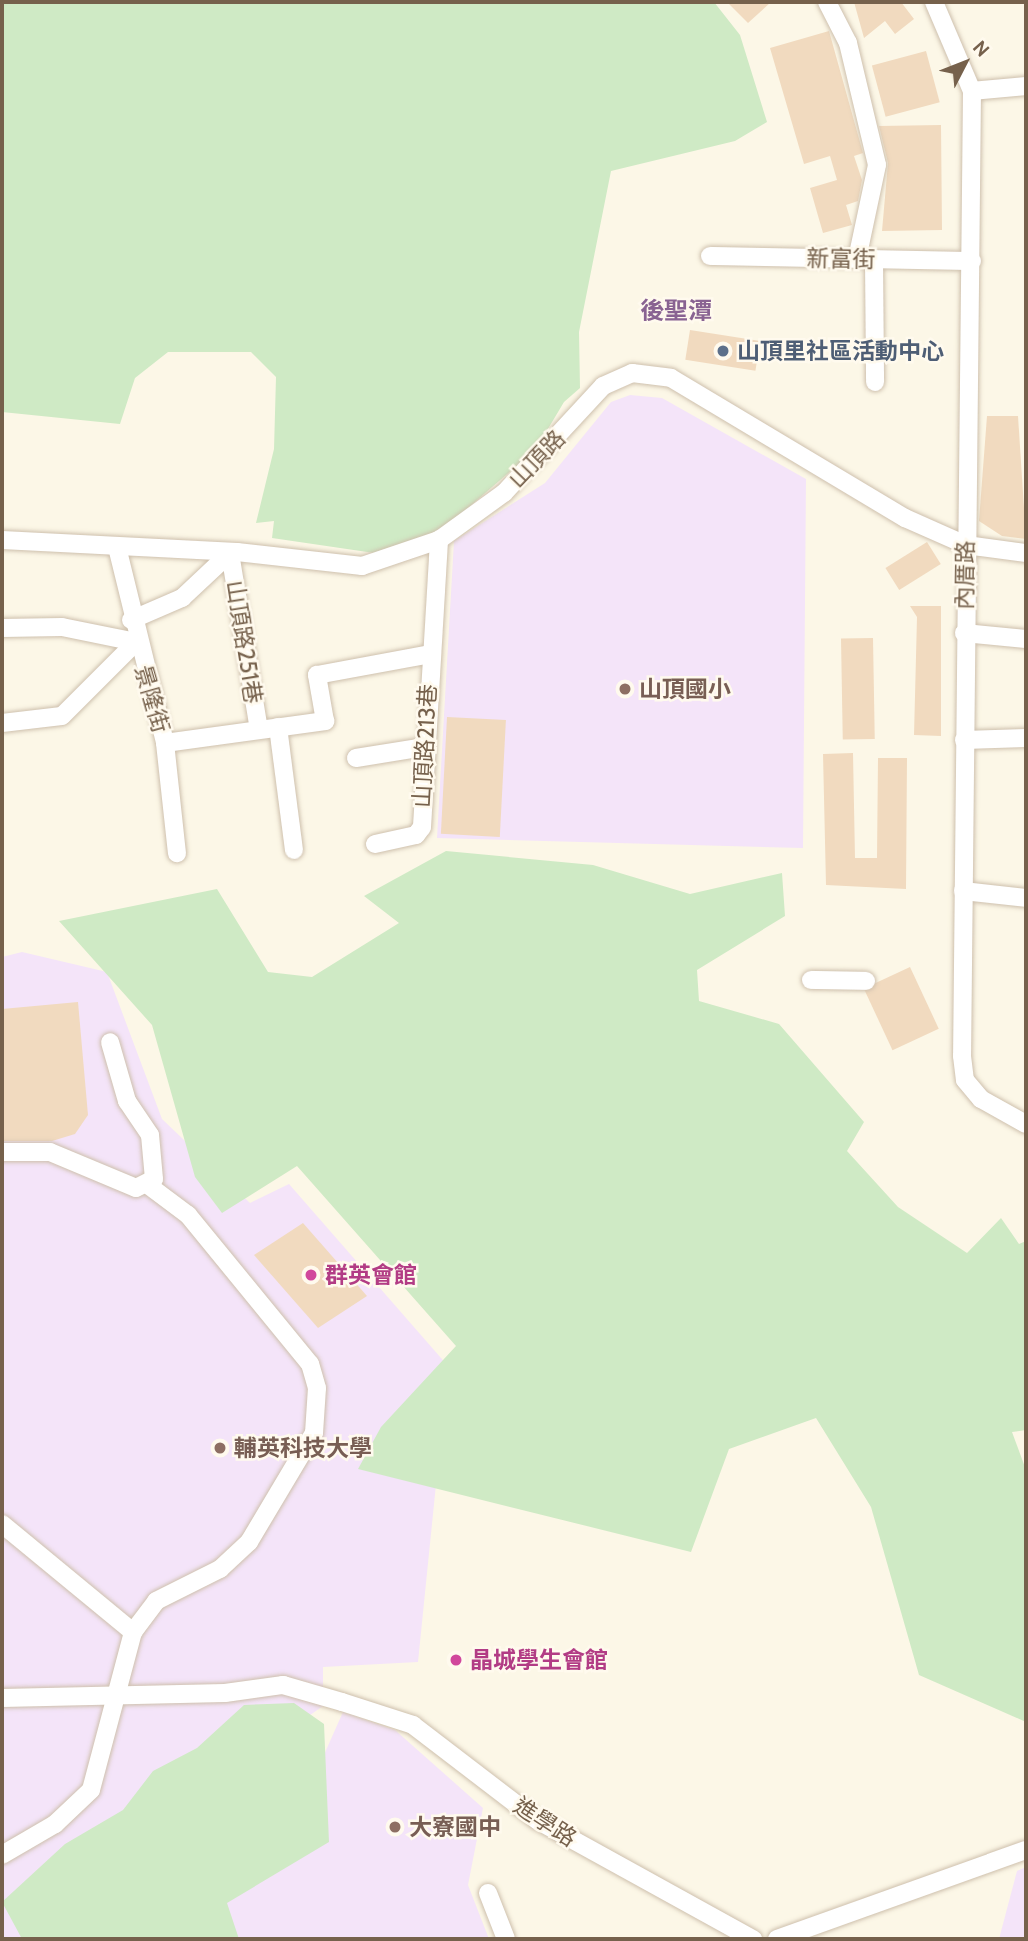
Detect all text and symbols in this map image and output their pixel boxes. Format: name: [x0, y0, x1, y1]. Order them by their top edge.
north arrow: [930, 28, 1000, 98]
text: N: [968, 36, 994, 61]
street label: 新富街: [806, 245, 876, 273]
district label: 後聖潭: [640, 297, 712, 325]
place label: 山頂里社區活動中心: [737, 337, 944, 365]
marker: 山頂里社區活動中心: [715, 343, 731, 359]
street label: 山頂路: [503, 425, 571, 493]
street label: 內厝路: [951, 540, 979, 610]
street label: 山頂路251巷: [221, 579, 267, 705]
street label: 景隆街: [129, 662, 175, 736]
place label: 山頂國小: [639, 675, 731, 703]
marker: 山頂國小: [617, 681, 633, 697]
street label: 山頂路213巷: [408, 683, 442, 809]
place label: 群英會館: [325, 1261, 417, 1289]
marker: 群英會館: [303, 1267, 319, 1283]
place label: 輔英科技大學: [234, 1434, 372, 1462]
marker: 輔英科技大學: [212, 1440, 228, 1456]
place label: 晶城學生會館: [470, 1646, 608, 1674]
marker: 晶城學生會館: [448, 1652, 464, 1668]
street label: 進學路: [509, 1792, 581, 1852]
place label: 大寮國中: [409, 1813, 501, 1841]
marker: 大寮國中: [387, 1819, 403, 1835]

